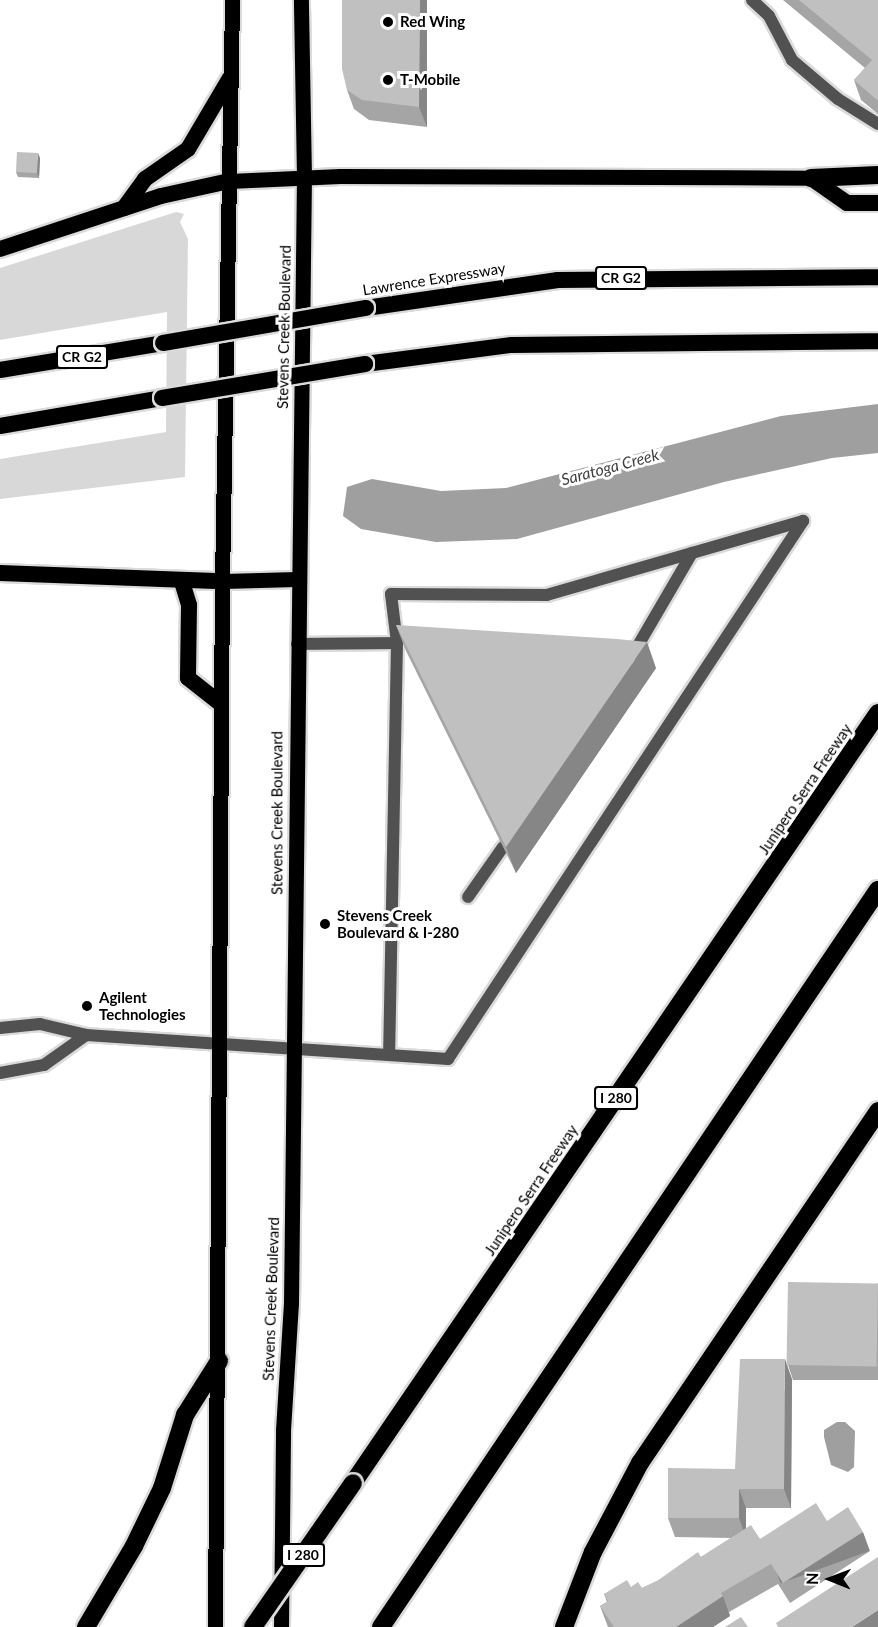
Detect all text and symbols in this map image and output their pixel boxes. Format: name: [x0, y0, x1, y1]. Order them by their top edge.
place label: Red Wing: [400, 13, 465, 31]
marker: Red Wing: [381, 15, 395, 29]
place label: T-Mobile: [400, 71, 460, 89]
marker: T-Mobile: [381, 73, 395, 87]
street label: Stevens Creek Boulevard: [274, 245, 294, 409]
street label: Lawrence Expressway: [361, 259, 507, 299]
road number: CR G2: [594, 267, 648, 289]
road number: CR G2: [55, 346, 109, 368]
water label: Saratoga Creek: [559, 445, 661, 489]
street label: Junipero Serra Freeway: [755, 720, 855, 858]
street label: Stevens Creek Boulevard: [268, 731, 286, 895]
place label: Stevens Creek Boulevard & I-280: [337, 906, 459, 941]
marker: Stevens Creek Boulevard & I-280: [318, 917, 332, 931]
place label: Agilent Technologies: [99, 988, 186, 1023]
marker: Agilent Technologies: [80, 999, 94, 1013]
road number: I 280: [594, 1087, 638, 1109]
street label: Junipero Serra Freeway: [481, 1121, 581, 1259]
street label: Stevens Creek Boulevard: [259, 1217, 283, 1381]
road number: I 280: [280, 1544, 326, 1566]
north arrow: [800, 1549, 860, 1609]
text: N: [802, 1572, 821, 1585]

